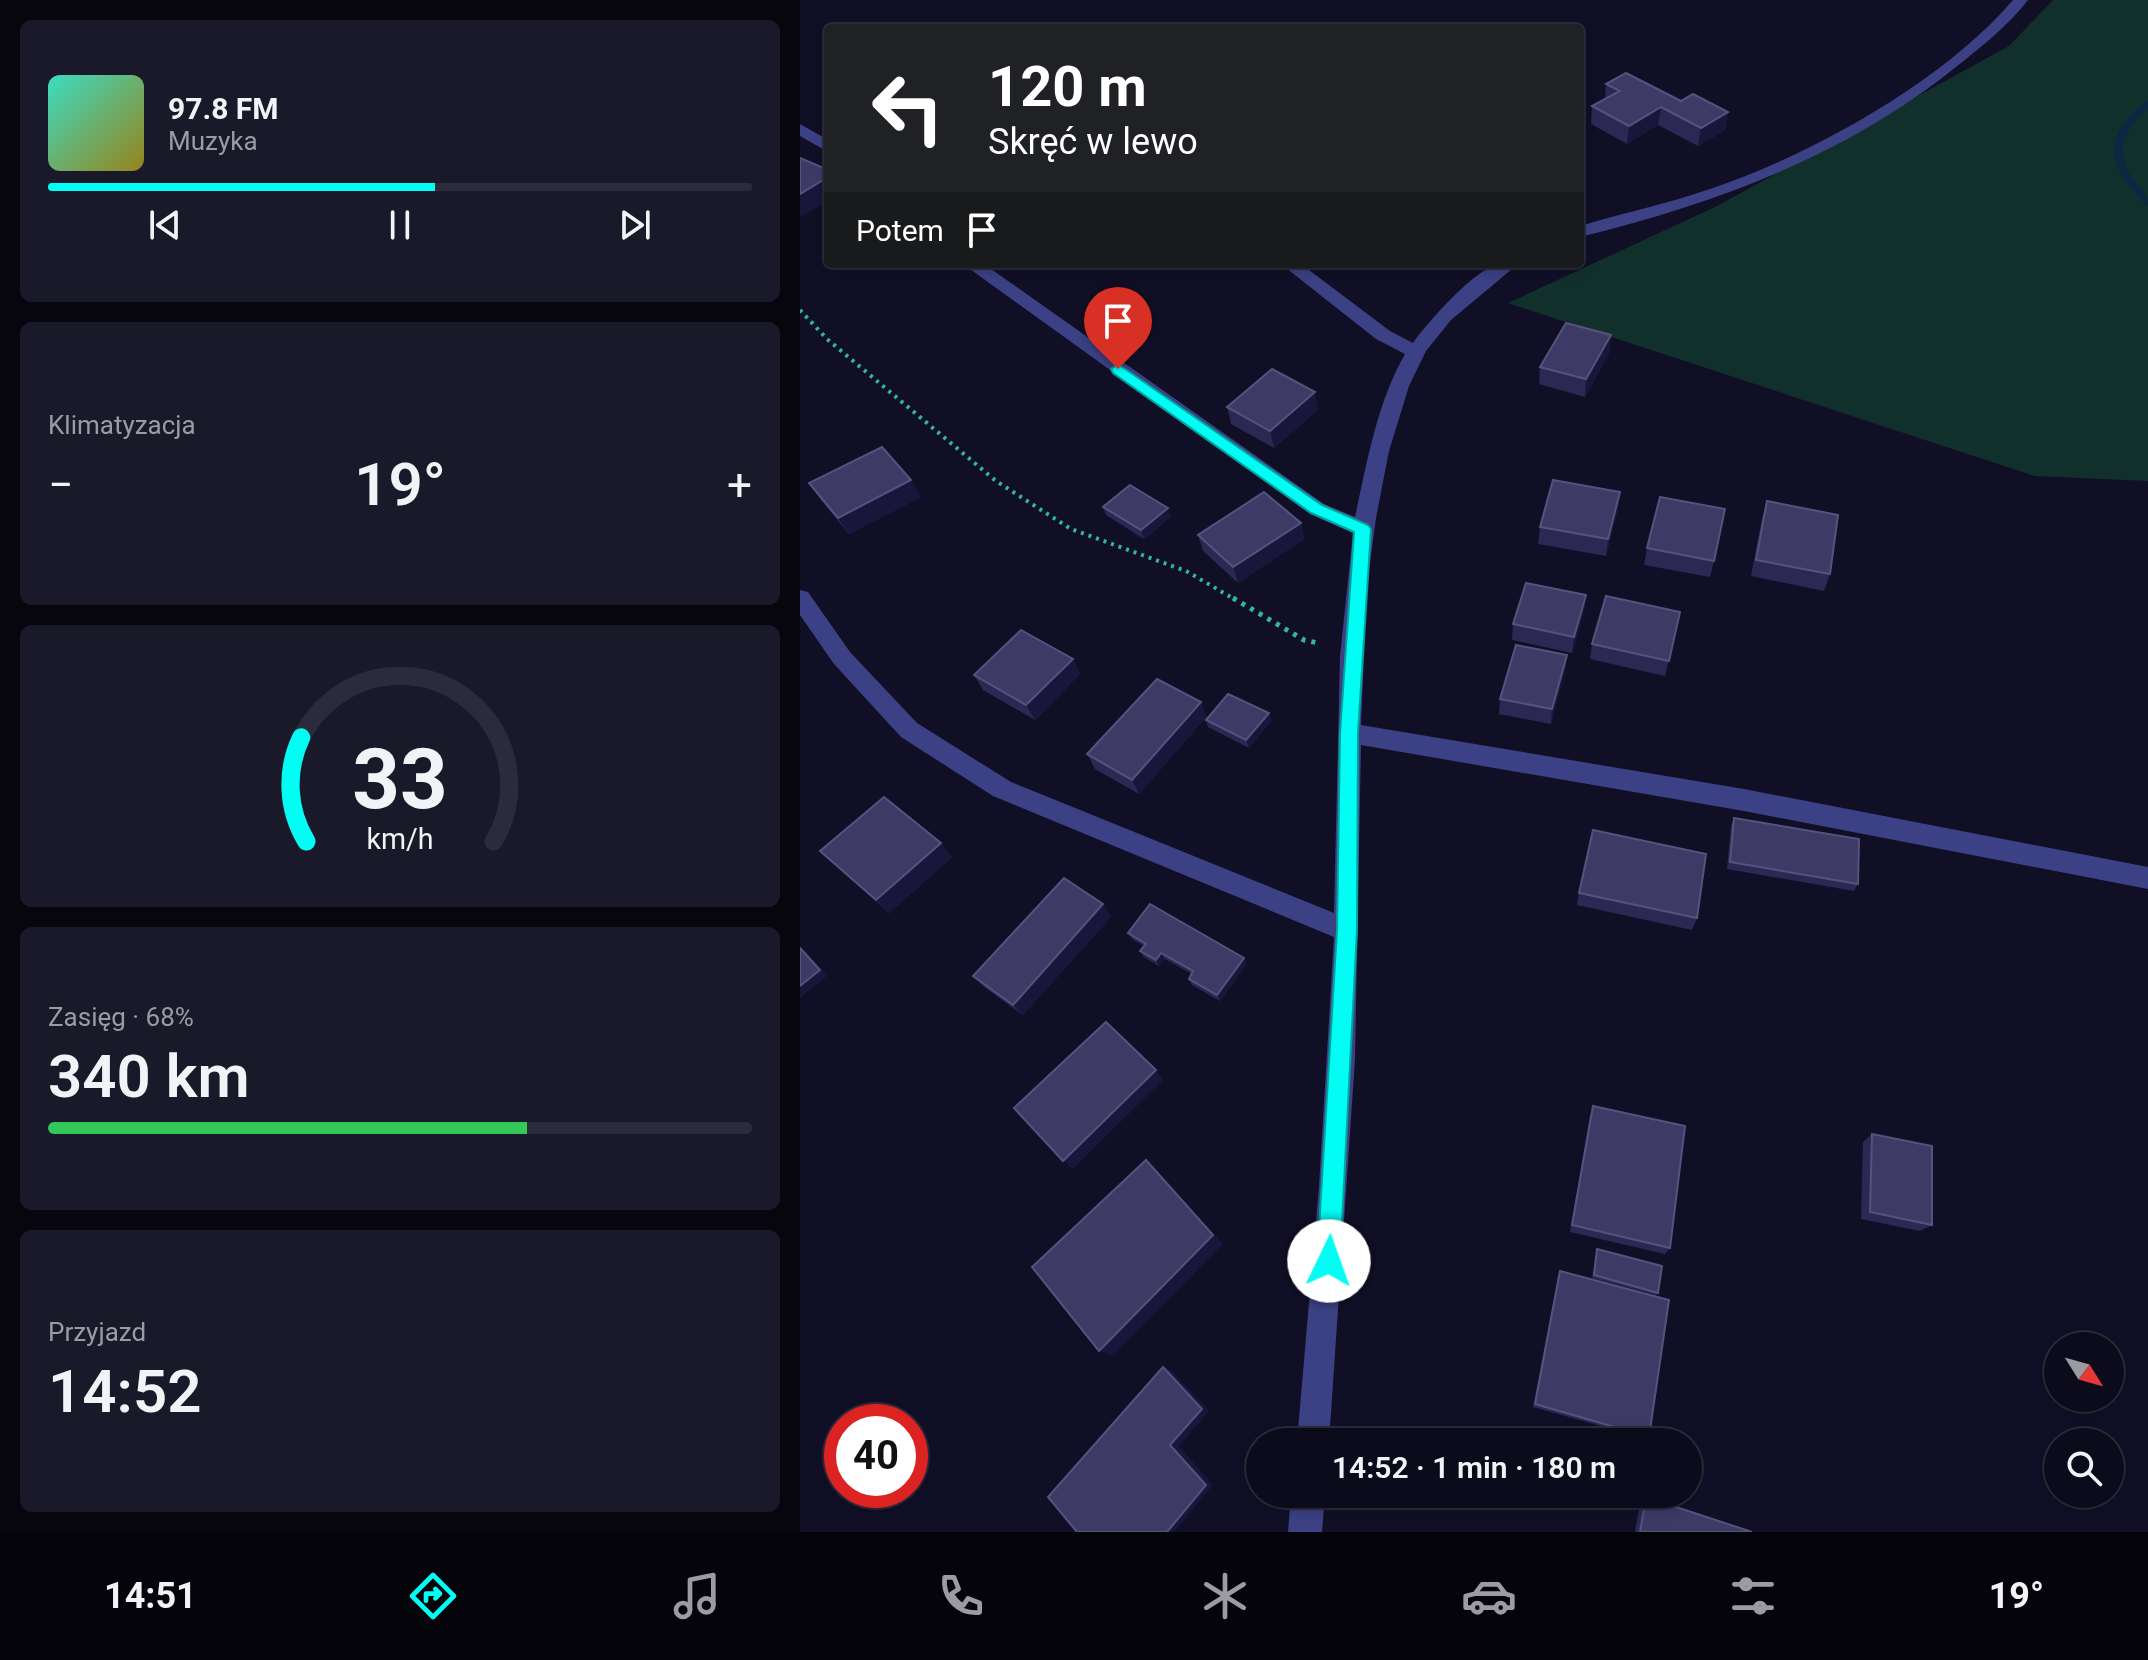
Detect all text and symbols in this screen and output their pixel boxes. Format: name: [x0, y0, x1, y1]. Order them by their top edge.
text: 120 m: [988, 54, 1147, 120]
icon: left: [856, 56, 960, 160]
text: 97.8 FM: [168, 91, 279, 126]
text: Skręć w lewo: [988, 121, 1198, 163]
text: Muzyka: [168, 126, 258, 156]
icon: previous: [143, 203, 187, 247]
icon: pause: [378, 203, 422, 247]
icon: next: [613, 203, 657, 247]
icon: arrive: [960, 208, 1004, 252]
text: Potem: [856, 213, 944, 248]
pin: [1084, 287, 1152, 369]
icon: arrive: [1096, 299, 1140, 343]
text: Klimatyzacja: [48, 410, 196, 440]
text: 19°: [354, 449, 446, 520]
text: −: [48, 459, 73, 511]
text: +: [727, 459, 752, 511]
text: 33: [352, 731, 448, 828]
text: km/h: [366, 822, 434, 856]
text: Zasięg · 68%: [48, 1002, 194, 1032]
text: 340 km: [48, 1041, 250, 1112]
position arrow: [1287, 1219, 1371, 1303]
text: Przyjazd: [48, 1317, 146, 1347]
north arrow: [2044, 1332, 2124, 1412]
map controls: [2044, 1332, 2124, 1508]
text: 14:52: [48, 1356, 201, 1427]
speed limit sign: 40: [824, 1404, 928, 1508]
button: search: [2044, 1428, 2124, 1508]
text: 14:52 · 1 min · 180 m: [1332, 1450, 1616, 1485]
icon: directions: [405, 1568, 461, 1624]
icon: music: [669, 1568, 725, 1624]
icon: phone: [933, 1568, 989, 1624]
icon: climate: [1197, 1568, 1253, 1624]
icon: car: [1461, 1568, 1517, 1624]
icon: filters: [1725, 1568, 1781, 1624]
text: 14:51: [104, 1575, 197, 1617]
text: 19°: [1989, 1575, 2044, 1617]

